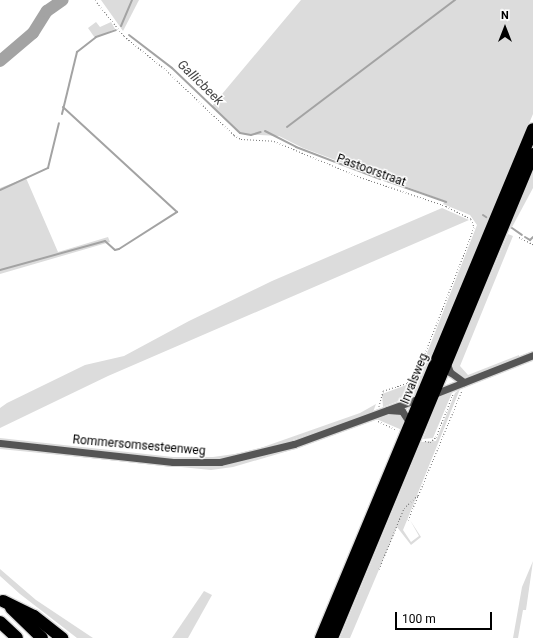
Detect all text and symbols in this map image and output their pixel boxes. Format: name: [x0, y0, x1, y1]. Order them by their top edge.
north arrow: [485, 8, 525, 48]
text: N: [501, 9, 509, 22]
water label: Gallicbeek: [174, 57, 226, 109]
street label: Pastoorstraat: [334, 152, 408, 190]
street label: Invalsweg: [398, 352, 432, 406]
street label: Rommersomsesteenweg: [72, 433, 206, 459]
scale bar: [397, 604, 494, 630]
text: 100 m: [402, 612, 436, 626]

